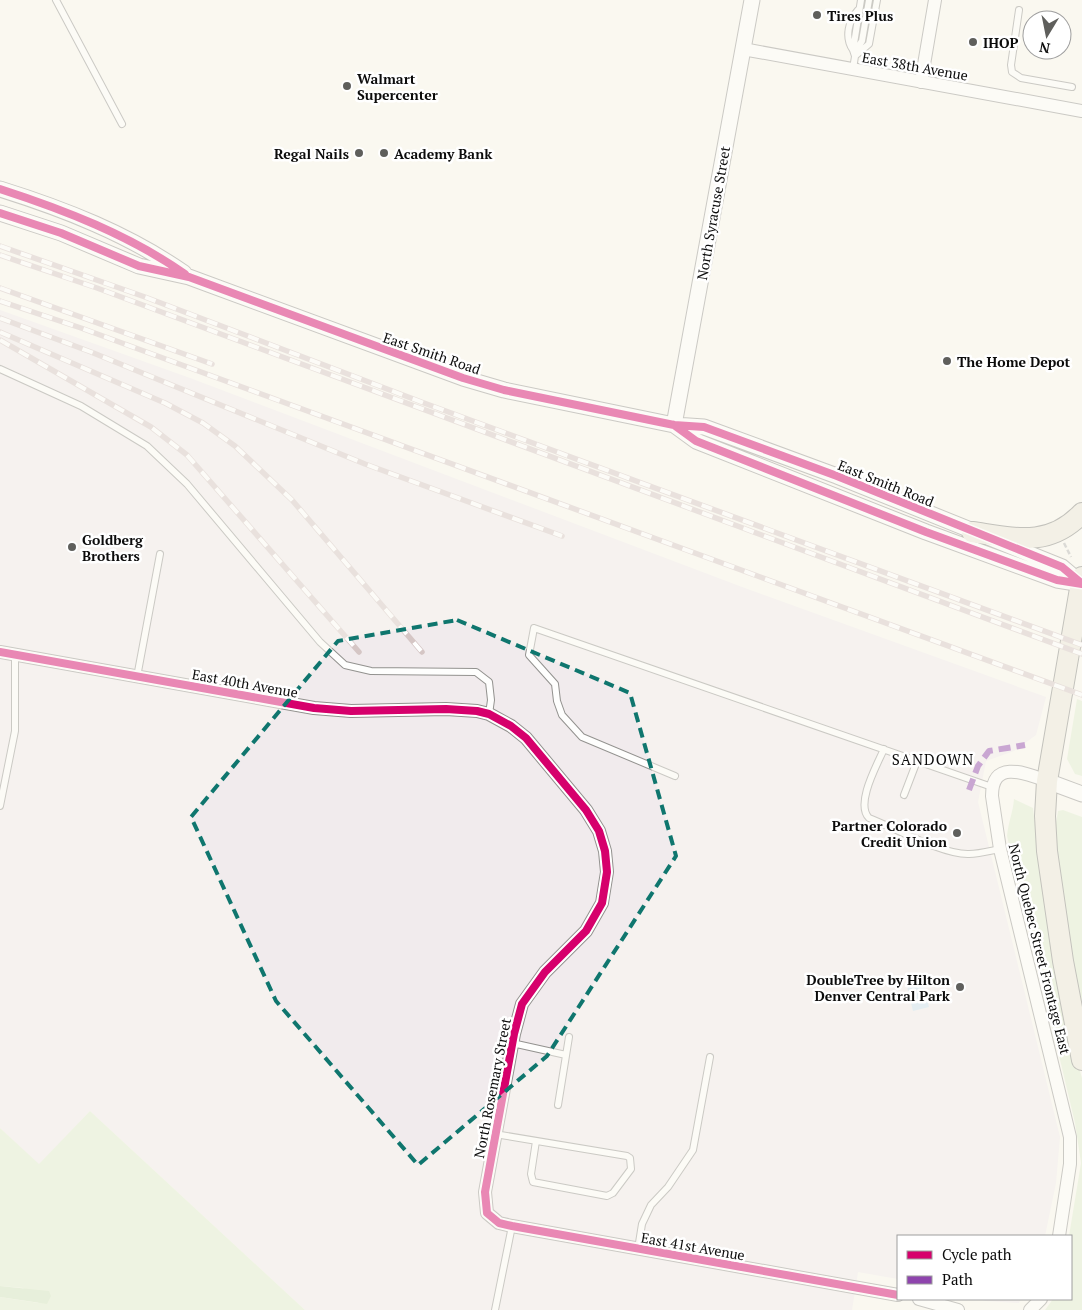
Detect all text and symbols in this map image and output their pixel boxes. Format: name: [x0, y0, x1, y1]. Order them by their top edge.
place label: Tires Plus: [827, 6, 893, 25]
marker: Tires Plus: [811, 9, 823, 21]
north arrow: [1022, 10, 1072, 60]
place label: IHOP: [983, 33, 1019, 52]
marker: IHOP: [967, 36, 979, 48]
text: N: [1037, 38, 1052, 59]
street label: East 38th Avenue: [861, 47, 969, 85]
place label: Walmart Supercenter: [357, 69, 438, 104]
marker: Walmart Supercenter: [341, 80, 353, 92]
place label: Regal Nails: [274, 144, 349, 163]
place label: Academy Bank: [394, 144, 493, 163]
street label: North Syracuse Street: [692, 144, 734, 281]
marker: Regal Nails: [353, 147, 365, 159]
marker: Academy Bank: [378, 147, 390, 159]
street label: East Smith Road: [381, 327, 483, 379]
place label: The Home Depot: [957, 352, 1070, 371]
marker: The Home Depot: [941, 355, 953, 367]
street label: East Smith Road: [835, 455, 937, 511]
place label: Goldberg Brothers: [82, 530, 144, 565]
marker: Goldberg Brothers: [66, 541, 78, 553]
street label: East 40th Avenue: [191, 664, 299, 702]
district label: SANDOWN: [892, 749, 974, 769]
place label: Partner Colorado Credit Union: [832, 816, 947, 851]
marker: Partner Colorado Credit Union: [951, 827, 963, 839]
street label: North Quebec Street Frontage East: [1005, 842, 1076, 1057]
place label: DoubleTree by Hilton Denver Central Park: [806, 970, 951, 1005]
marker: DoubleTree by Hilton Denver Central Park: [954, 981, 966, 993]
street label: North Rosemary Street: [469, 1016, 515, 1160]
street label: East 41st Avenue: [640, 1228, 746, 1264]
legend: [897, 1235, 1072, 1300]
text: Cycle path: [942, 1244, 1012, 1264]
text: Path: [942, 1269, 973, 1289]

